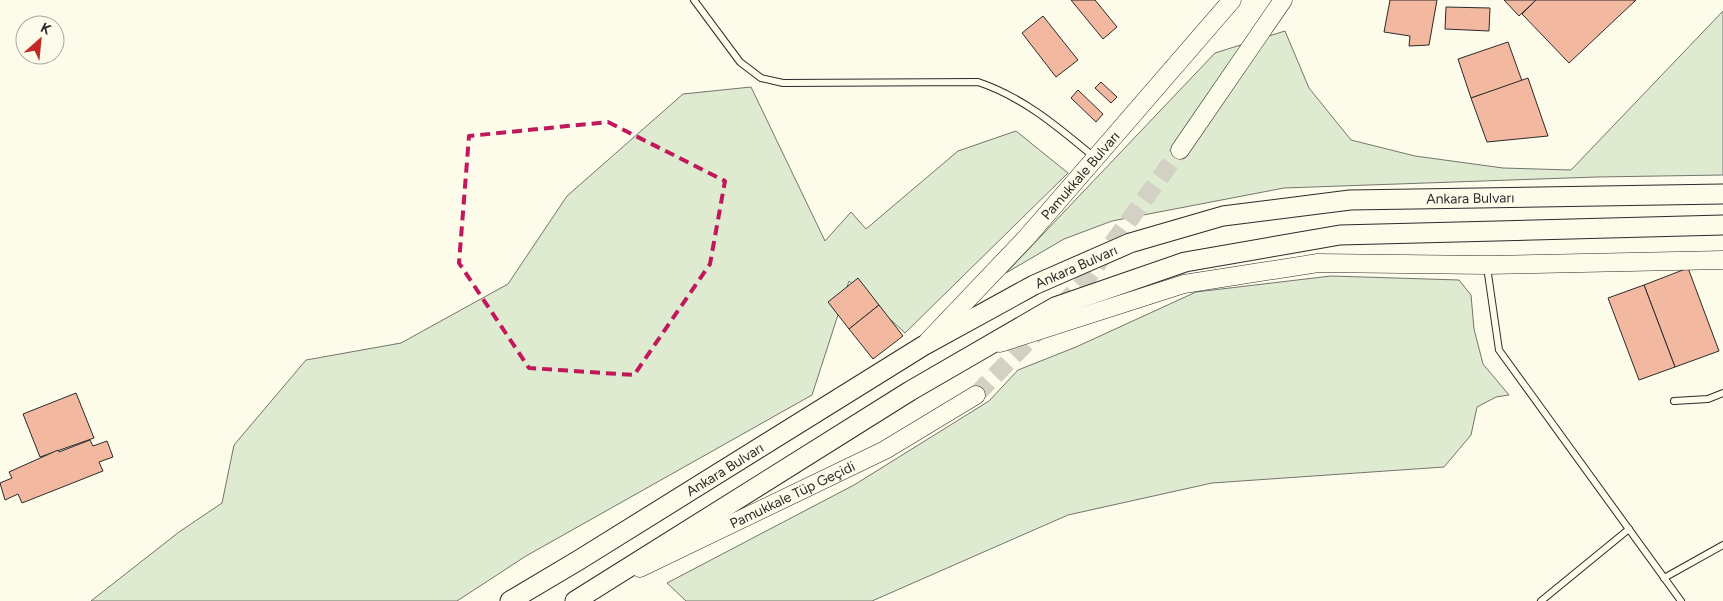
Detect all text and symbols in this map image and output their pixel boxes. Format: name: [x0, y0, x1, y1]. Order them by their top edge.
north arrow: [15, 15, 65, 65]
text: K: [38, 19, 54, 39]
street label: Pamukkale Bulvarı: [1038, 128, 1123, 223]
street label: Ankara Bulvarı: [1426, 189, 1515, 208]
street label: Ankara Bulvarı: [1033, 242, 1120, 292]
street label: Ankara Bulvarı: [683, 439, 767, 500]
street label: Pamukkale Tüp Geçidi: [727, 458, 858, 532]

